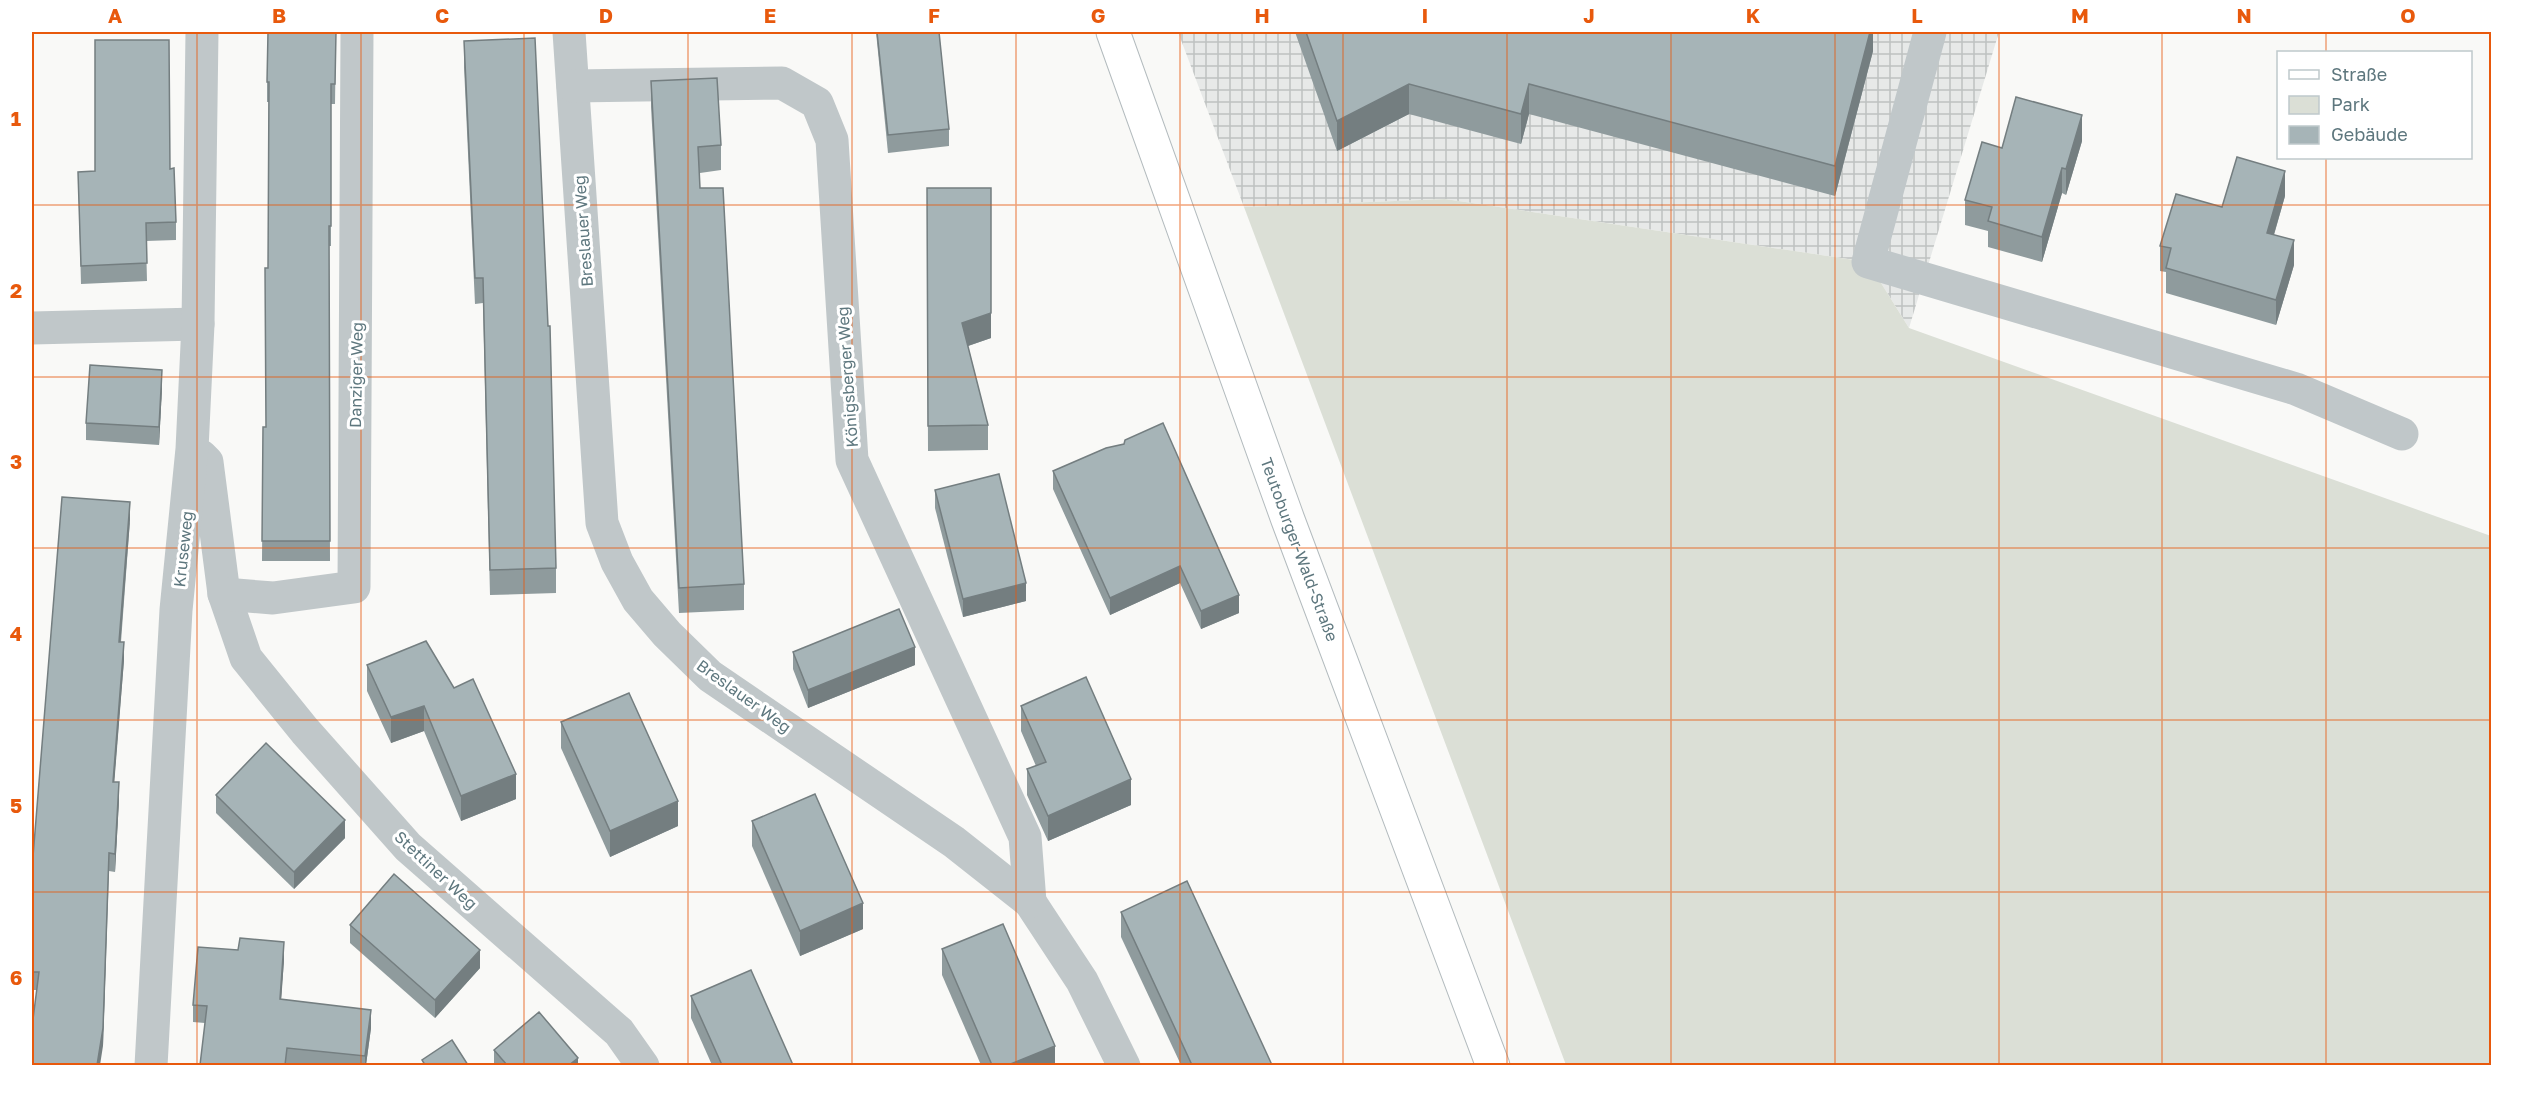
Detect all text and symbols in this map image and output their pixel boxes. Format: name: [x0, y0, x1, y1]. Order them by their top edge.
text: A: [108, 3, 122, 27]
text: B: [272, 3, 286, 27]
text: C: [435, 3, 449, 27]
text: D: [599, 3, 613, 27]
text: E: [764, 3, 776, 27]
text: F: [928, 3, 940, 27]
text: G: [1091, 3, 1105, 27]
text: H: [1254, 3, 1270, 27]
text: I: [1422, 3, 1428, 27]
text: J: [1583, 3, 1595, 27]
text: K: [1746, 3, 1761, 27]
text: L: [1911, 3, 1923, 27]
text: M: [2071, 3, 2089, 27]
text: N: [2236, 3, 2252, 27]
text: O: [2400, 3, 2416, 27]
legend: [2277, 51, 2472, 159]
text: Straße: [2331, 63, 2387, 85]
text: Park: [2331, 93, 2370, 115]
text: 1: [11, 106, 21, 130]
text: Gebäude: [2331, 123, 2408, 145]
street label: Breslauer Weg: [569, 175, 597, 287]
text: 2: [10, 278, 22, 302]
street label: Königsberger Weg: [832, 306, 862, 448]
street label: Danziger Weg: [345, 322, 367, 428]
text: 3: [10, 449, 22, 473]
street label: Teutoburger-Wald-Straße: [1256, 455, 1343, 644]
street label: Kruseweg: [169, 510, 197, 588]
text: 4: [10, 621, 22, 645]
street label: Breslauer Weg: [693, 655, 795, 737]
text: 5: [10, 793, 22, 817]
street label: Stettiner Weg: [391, 827, 481, 913]
text: 6: [10, 965, 22, 989]

